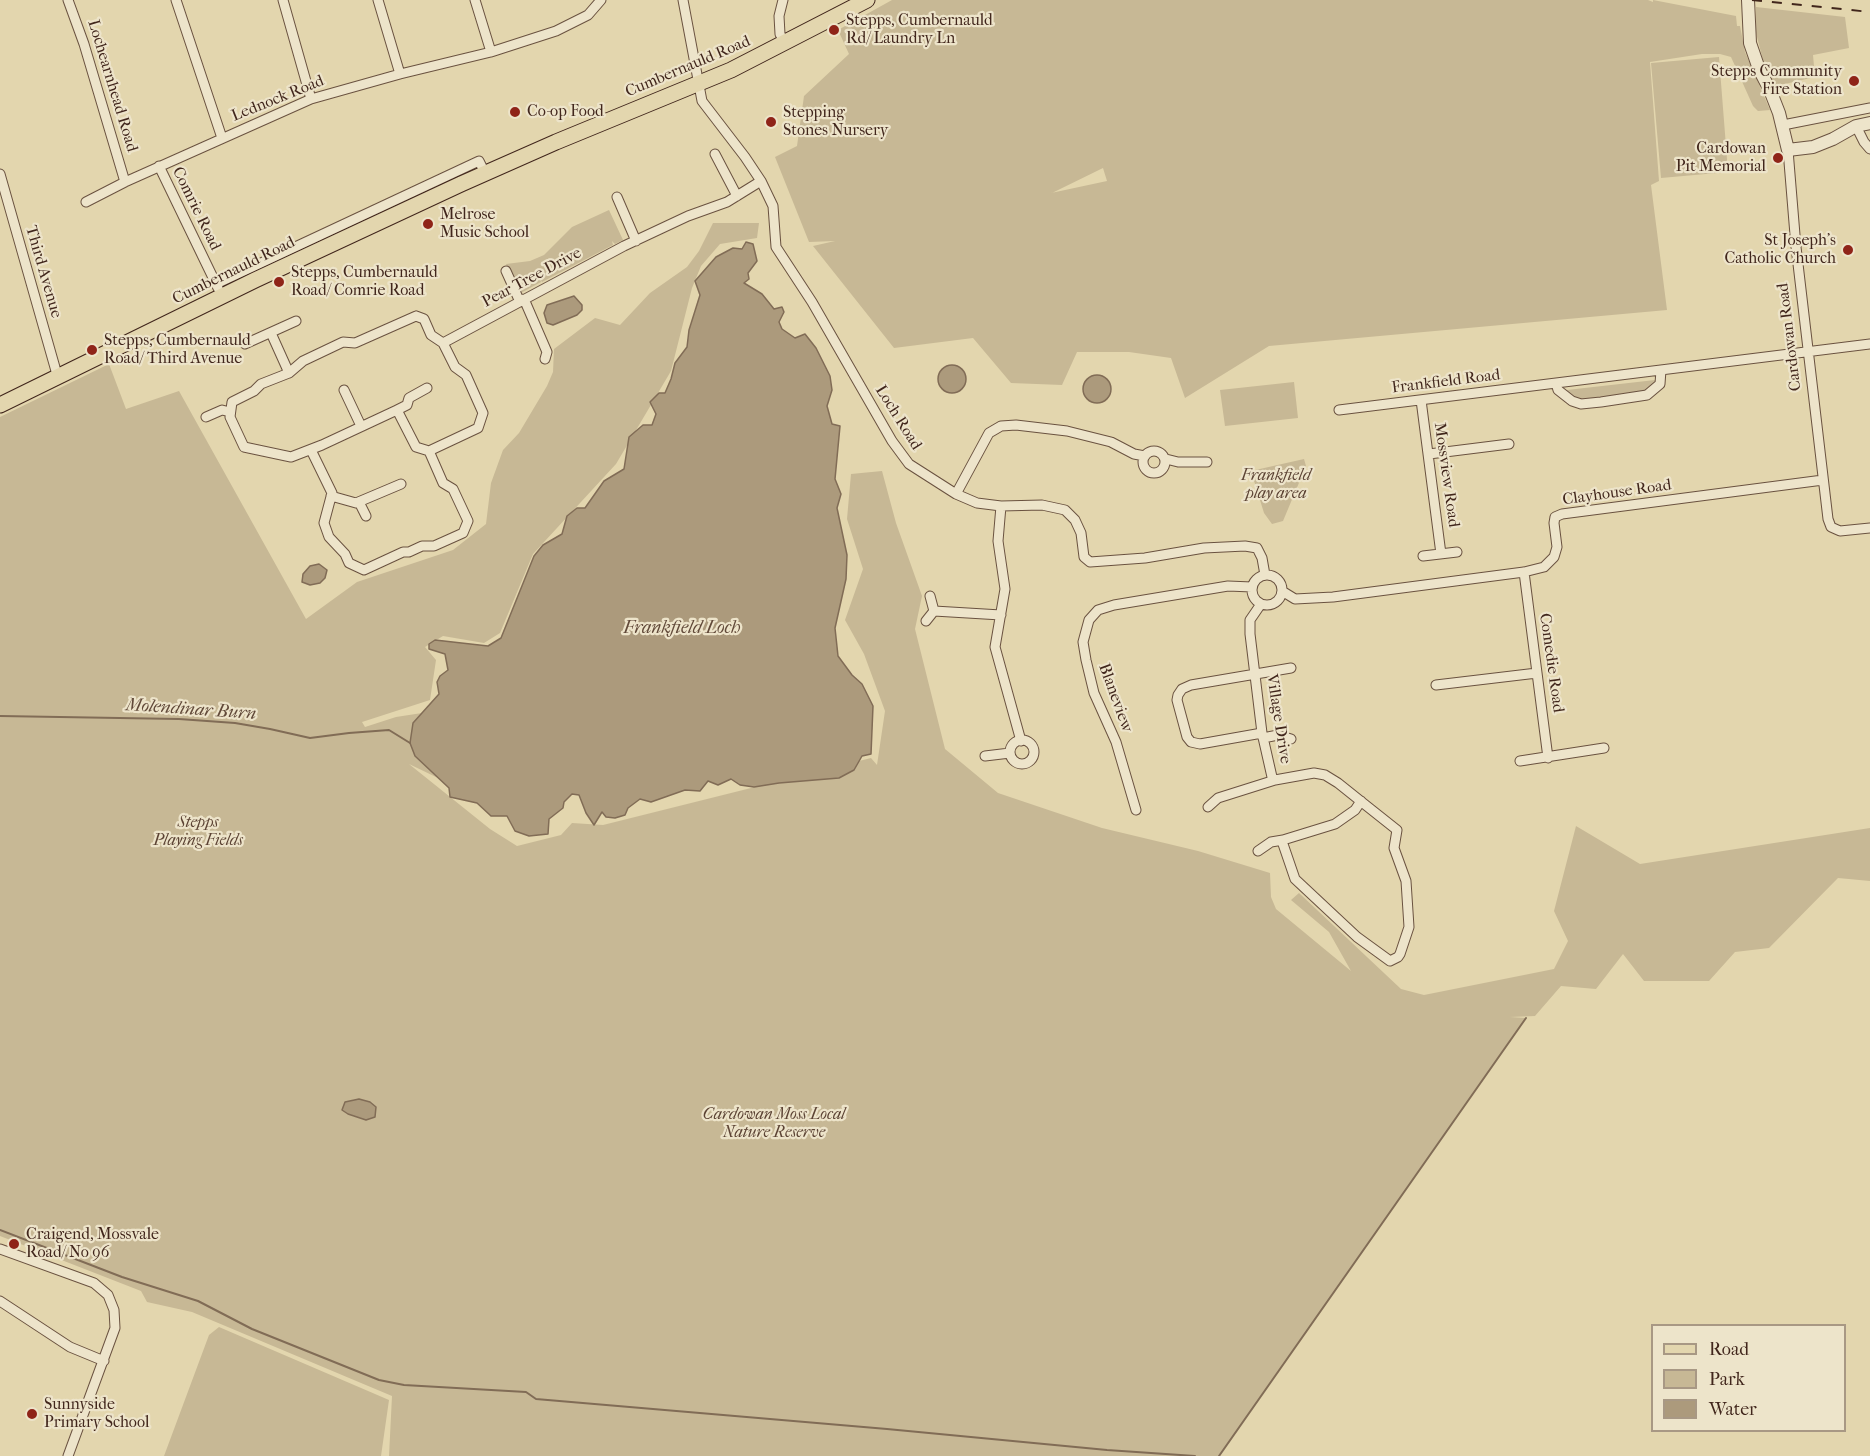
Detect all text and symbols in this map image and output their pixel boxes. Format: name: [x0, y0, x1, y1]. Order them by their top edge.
place label: Stepps, Cumbernauld Rd/ Laundry Ln: [846, 11, 993, 49]
street label: Lochearnhead Road: [83, 18, 141, 154]
marker: Stepps, Cumbernauld Rd/ Laundry Ln: [827, 23, 841, 37]
street label: Cumbernauld Road: [623, 32, 753, 102]
place label: Stepps Community Fire Station: [1711, 62, 1842, 100]
street label: Lednock Road: [229, 72, 327, 126]
marker: Stepps Community Fire Station: [1847, 74, 1861, 88]
place label: Co-op Food: [527, 102, 604, 122]
place label: Stepping Stones Nursery: [783, 103, 888, 141]
marker: Co-op Food: [508, 105, 522, 119]
marker: Stepping Stones Nursery: [764, 115, 778, 129]
place label: Cardowan Pit Memorial: [1676, 139, 1766, 177]
marker: Cardowan Pit Memorial: [1771, 151, 1785, 165]
street label: Comrie Road: [168, 164, 224, 254]
place label: Melrose Music School: [440, 205, 529, 243]
marker: Melrose Music School: [421, 217, 435, 231]
street label: Third Avenue: [21, 224, 65, 320]
place label: St Joseph's Catholic Church: [1724, 231, 1836, 269]
street label: Cumbernauld Road: [170, 233, 298, 309]
marker: St Joseph's Catholic Church: [1841, 243, 1855, 257]
street label: Pear Tree Drive: [479, 244, 585, 312]
place label: Stepps, Cumbernauld Road/ Comrie Road: [291, 263, 438, 301]
marker: Stepps, Cumbernauld Road/ Comrie Road: [272, 275, 286, 289]
street label: Cardowan Road: [1774, 282, 1806, 392]
place label: Stepps, Cumbernauld Road/ Third Avenue: [104, 331, 251, 369]
marker: Stepps, Cumbernauld Road/ Third Avenue: [85, 343, 99, 357]
street label: Frankfield Road: [1391, 366, 1501, 398]
street label: Loch Road: [871, 382, 925, 454]
street label: Mossview Road: [1429, 421, 1463, 529]
park label: Frankfield play area: [1241, 466, 1311, 504]
street label: Clayhouse Road: [1561, 476, 1673, 510]
street label: Comedie Road: [1535, 612, 1567, 714]
water label: Frankfield Loch: [623, 618, 741, 640]
street label: Blaneview: [1094, 661, 1136, 735]
street label: Village Drive: [1261, 673, 1295, 765]
water label: Molendinar Burn: [125, 695, 257, 725]
park label: Stepps Playing Fields: [153, 813, 243, 851]
park label: Cardowan Moss Local Nature Reserve: [703, 1105, 845, 1143]
place label: Craigend, Mossvale Road/ No 96: [26, 1225, 159, 1263]
marker: Craigend, Mossvale Road/ No 96: [7, 1237, 21, 1251]
legend: [1651, 1324, 1846, 1432]
text: Road: [1709, 1339, 1749, 1360]
text: Park: [1709, 1369, 1745, 1390]
place label: Sunnyside Primary School: [44, 1395, 149, 1433]
text: Water: [1709, 1399, 1757, 1420]
marker: Sunnyside Primary School: [25, 1407, 39, 1421]

